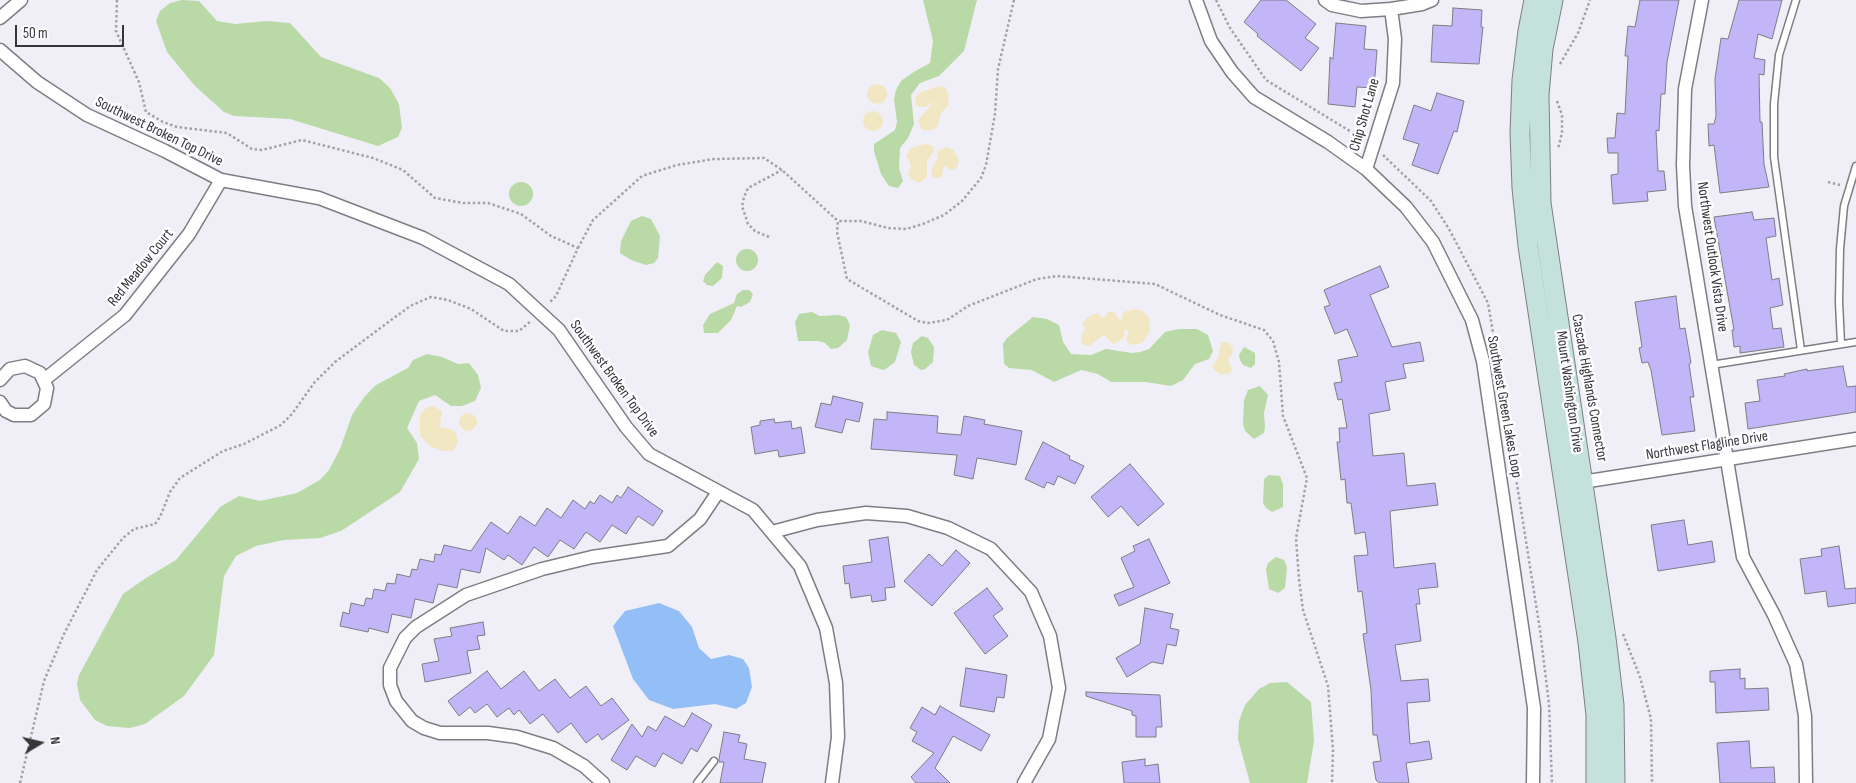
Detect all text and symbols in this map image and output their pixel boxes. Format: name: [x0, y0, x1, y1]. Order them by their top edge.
scale bar: [18, 15, 126, 47]
text: 50 m: [23, 24, 48, 43]
street label: Chip Shot Lane: [1346, 77, 1384, 153]
street label: Southwest Broken Top Drive: [92, 93, 226, 171]
street label: Northwest Outlook Vista Drive: [1693, 181, 1731, 333]
street label: Red Meadow Court: [104, 226, 178, 310]
street label: Cascade Highlands Connector: [1567, 313, 1611, 463]
street label: Southwest Broken Top Drive: [566, 317, 662, 441]
street label: Mount Washington Drive: [1552, 330, 1586, 454]
street label: Southwest Green Lakes Loop: [1483, 335, 1525, 479]
street label: Northwest Flagline Drive: [1645, 427, 1769, 465]
north arrow: [15, 718, 65, 768]
text: N: [46, 736, 64, 746]

